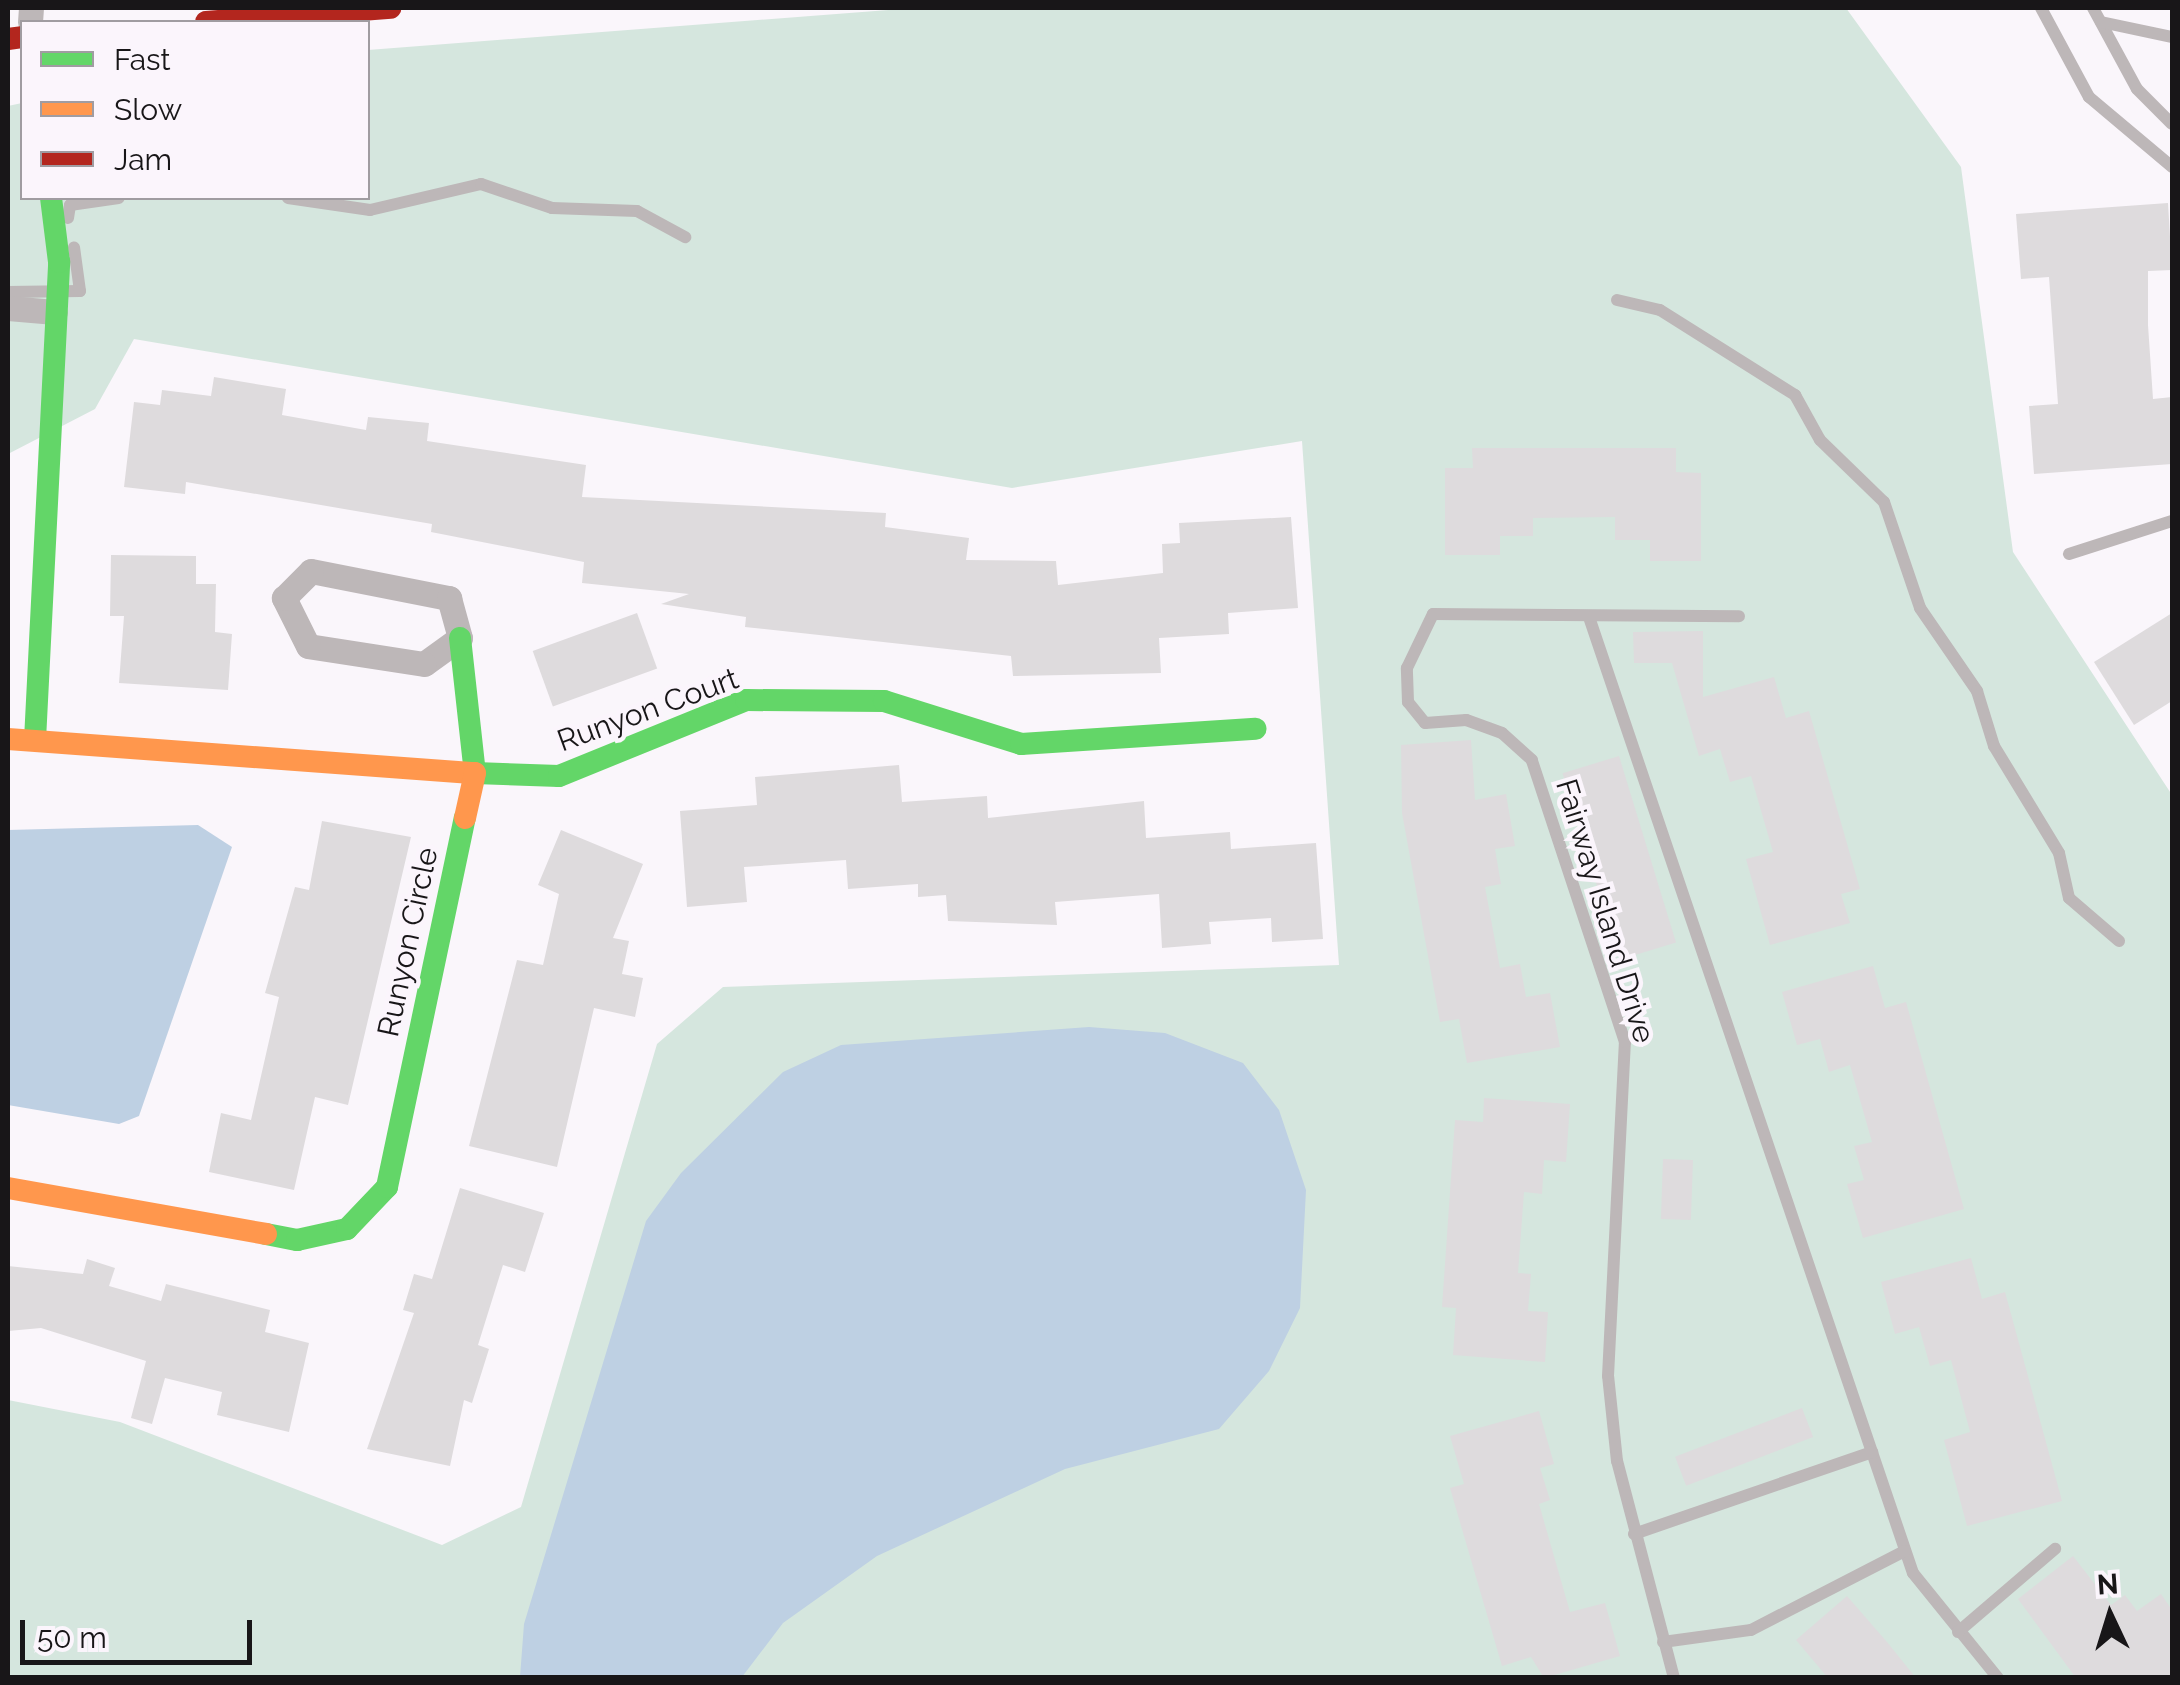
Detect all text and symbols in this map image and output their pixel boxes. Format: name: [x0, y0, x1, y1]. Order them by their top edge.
legend: [20, 20, 370, 200]
text: Fast: [114, 42, 171, 77]
text: Slow: [114, 92, 182, 127]
text: Jam: [114, 142, 172, 177]
street label: Runyon Court: [553, 661, 743, 759]
street label: Fairway Island Drive: [1548, 774, 1662, 1048]
street label: Runyon Circle: [370, 844, 446, 1040]
north arrow: [2060, 1565, 2160, 1665]
text: N: [2096, 1567, 2120, 1602]
scale bar: [25, 1600, 258, 1662]
text: 50 m: [37, 1620, 107, 1655]

